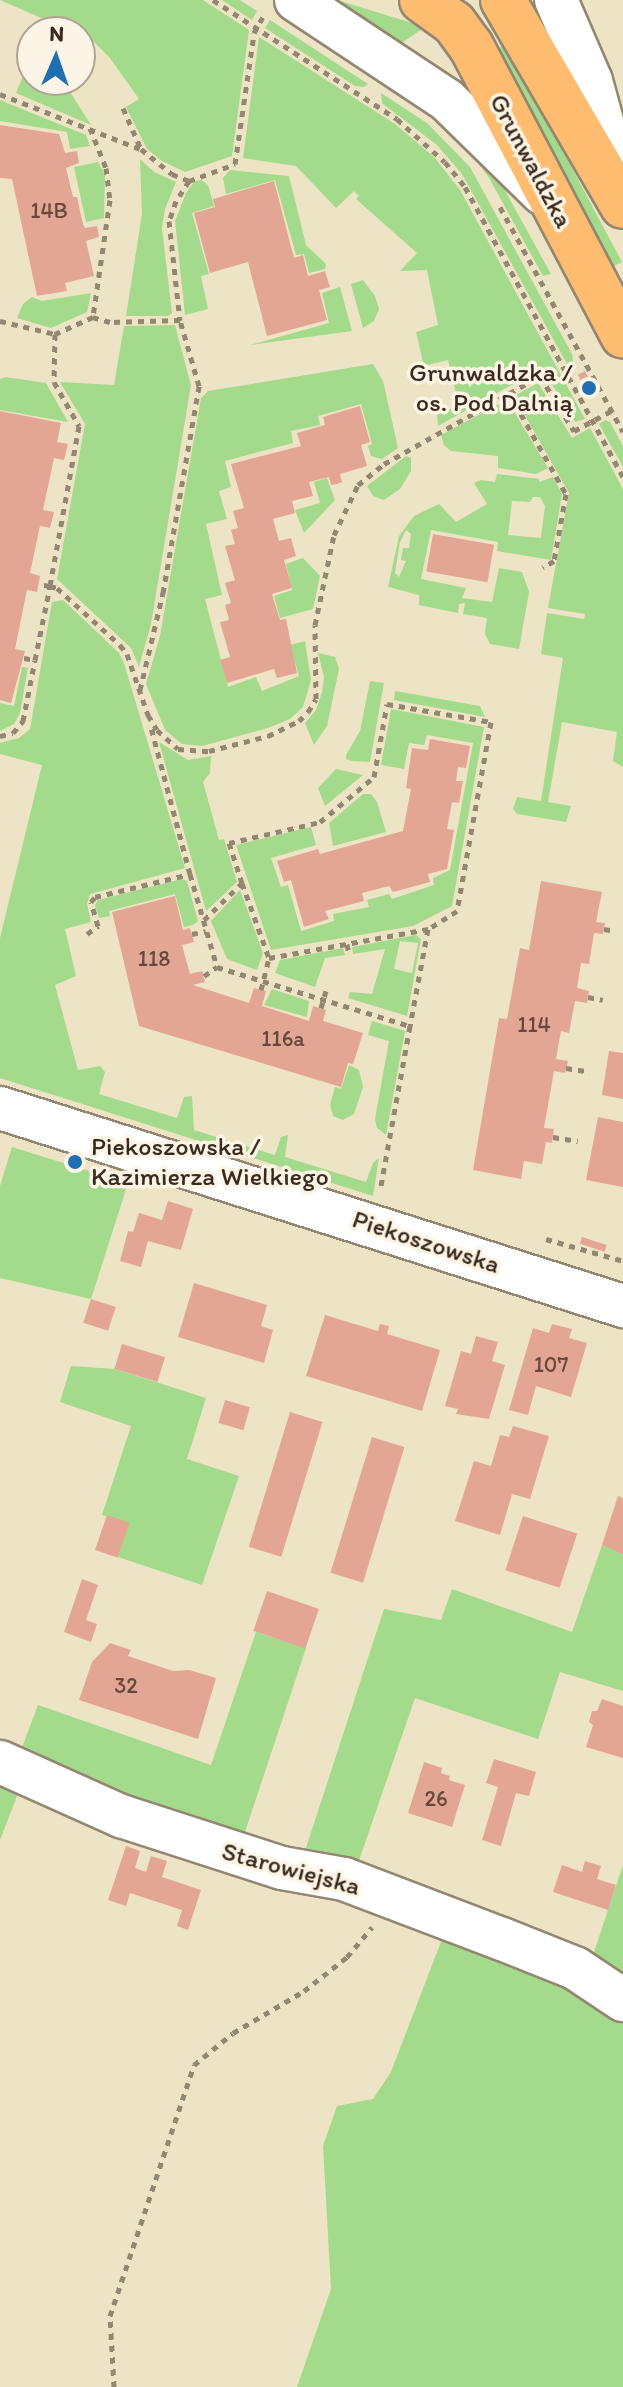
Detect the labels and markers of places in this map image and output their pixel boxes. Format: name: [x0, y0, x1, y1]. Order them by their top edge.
place label: Grunwaldzka / os. Pod Dalnią: [409, 357, 573, 418]
marker: Grunwaldzka / os. Pod Dalnią: [580, 379, 598, 397]
place label: Piekoszowska / Kazimierza Wielkiego: [91, 1131, 328, 1192]
marker: Piekoszowska / Kazimierza Wielkiego: [66, 1153, 84, 1171]

